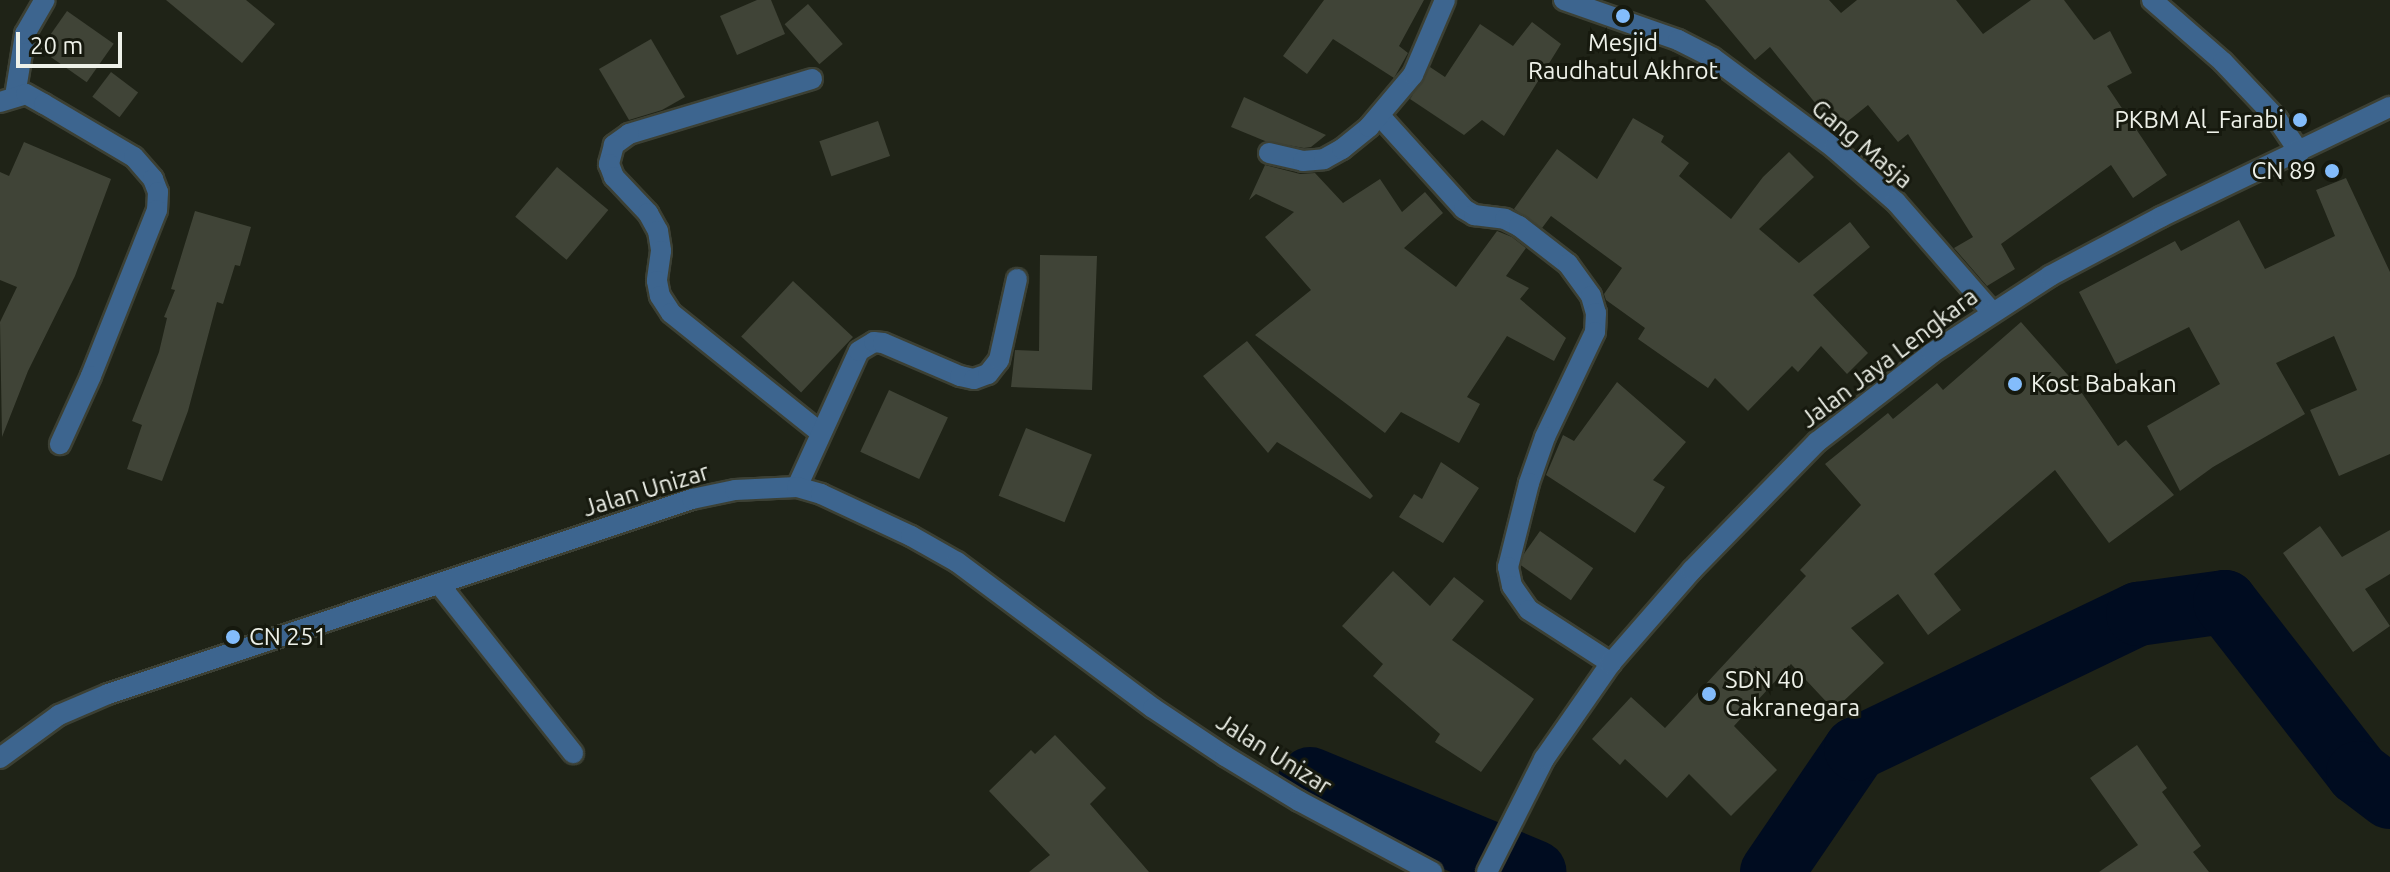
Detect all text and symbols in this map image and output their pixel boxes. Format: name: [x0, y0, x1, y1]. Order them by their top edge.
marker: Mesjid Raudhatul Akhrot: [1614, 7, 1632, 25]
scale bar: [20, 16, 126, 66]
place label: Mesjid Raudhatul Akhrot: [1528, 29, 1718, 85]
text: 20 m: [30, 32, 83, 59]
street label: Gang Masja: [1806, 93, 1918, 195]
place label: PKBM Al_Farabi: [2114, 106, 2284, 134]
marker: PKBM Al_Farabi: [2291, 111, 2309, 129]
place label: CN 89: [2252, 157, 2316, 185]
marker: CN 89: [2323, 162, 2341, 180]
street label: Jalan Jaya Lengkara: [1795, 282, 1983, 434]
place label: Kost Babakan: [2031, 370, 2177, 398]
marker: Kost Babakan: [2006, 375, 2024, 393]
street label: Jalan Unizar: [579, 457, 713, 523]
place label: CN 251: [249, 623, 327, 651]
marker: CN 251: [224, 628, 242, 646]
place label: SDN 40 Cakranegara: [1725, 666, 1860, 722]
marker: SDN 40 Cakranegara: [1700, 685, 1718, 703]
street label: Jalan Unizar: [1211, 707, 1337, 801]

